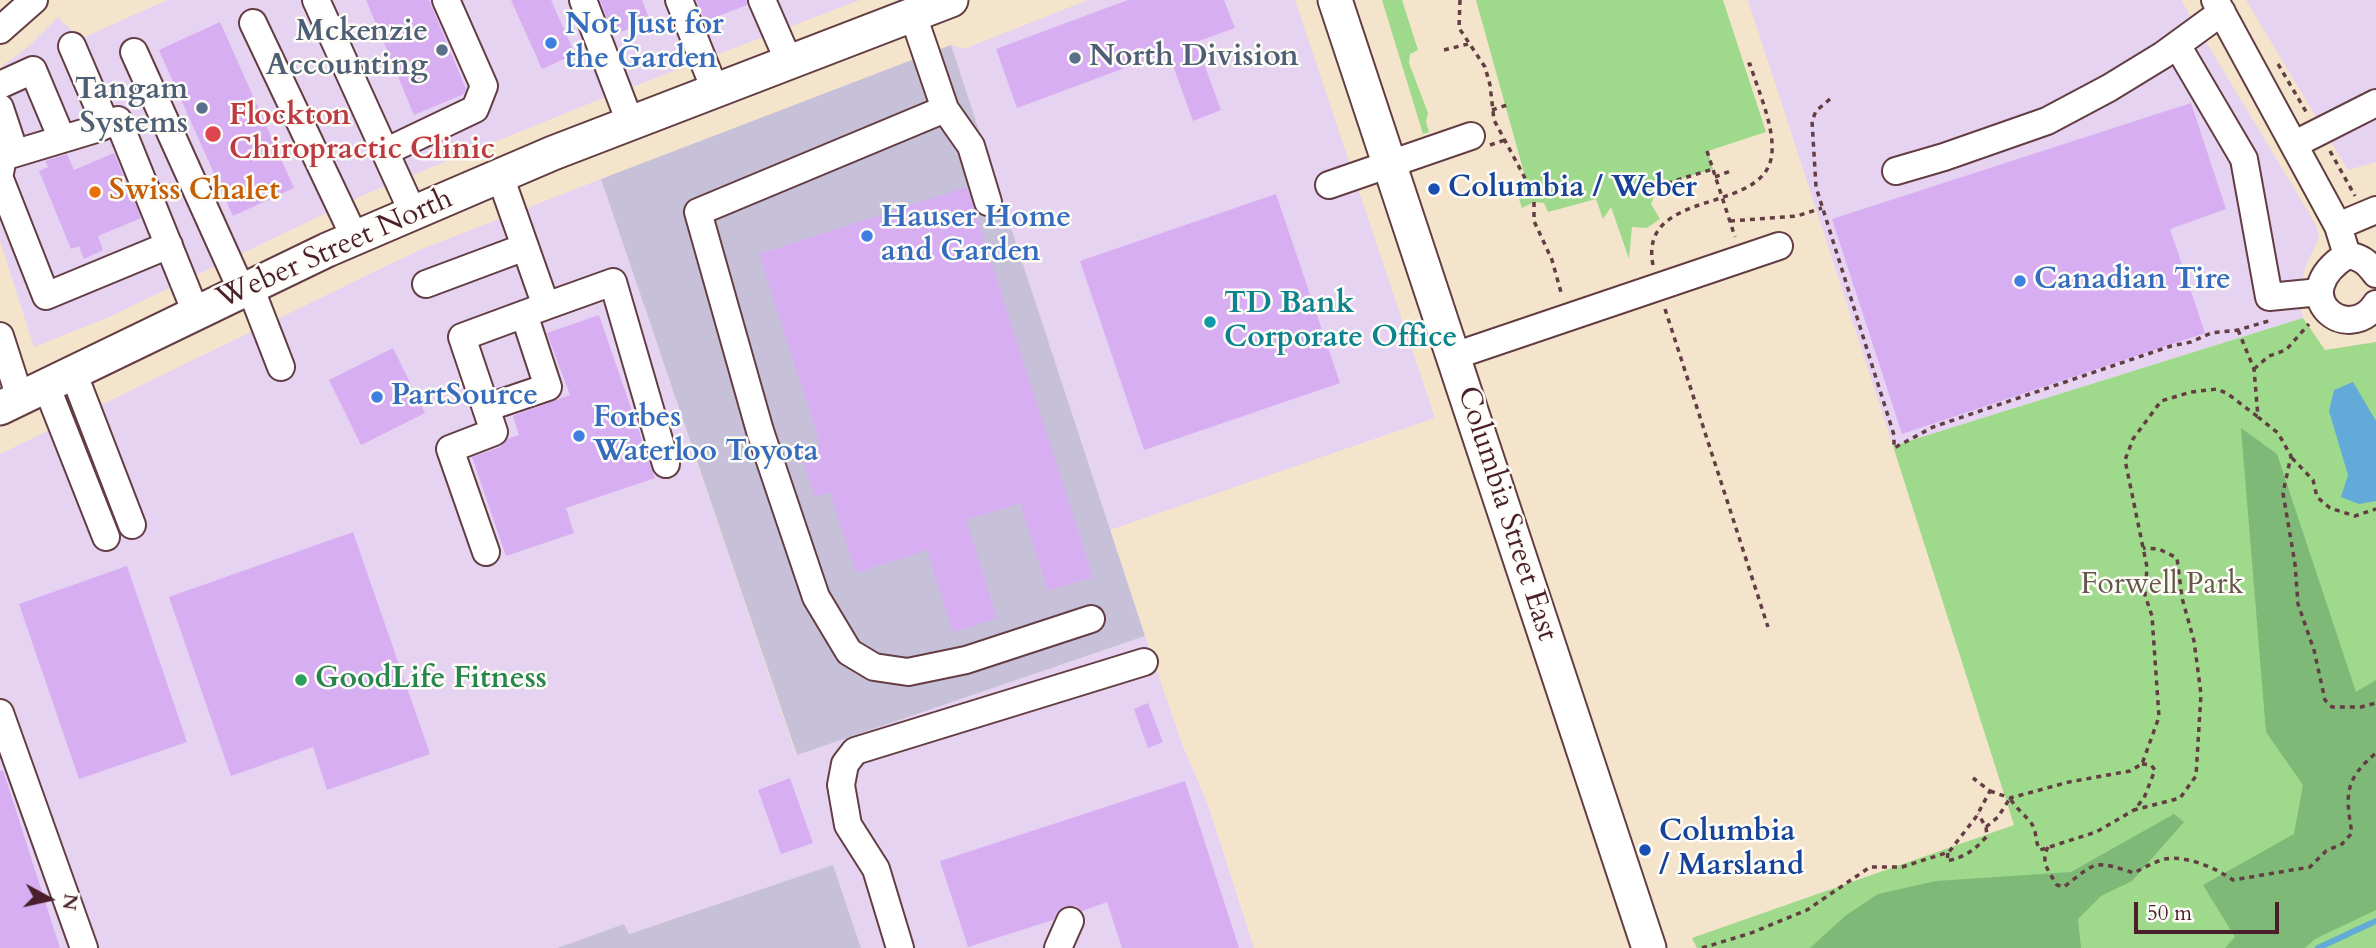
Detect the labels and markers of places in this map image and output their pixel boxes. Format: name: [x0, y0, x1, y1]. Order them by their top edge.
place label: Not Just for the Garden: [565, 8, 724, 78]
place label: Mckenzie Accounting: [266, 15, 428, 86]
marker: Not Just for the Garden: [543, 35, 559, 51]
place label: North Division: [1089, 40, 1299, 76]
marker: Mckenzie Accounting: [434, 42, 450, 58]
marker: North Division: [1067, 50, 1083, 66]
place label: Tangam Systems: [75, 73, 188, 144]
place label: Flockton Chiropractic Clinic: [229, 99, 495, 170]
marker: Tangam Systems: [194, 100, 210, 116]
marker: Flockton Chiropractic Clinic: [203, 124, 223, 144]
place label: Columbia / Weber: [1448, 171, 1697, 207]
place label: Swiss Chalet: [109, 174, 280, 210]
marker: Columbia / Weber: [1426, 181, 1442, 197]
marker: Swiss Chalet: [87, 184, 103, 200]
place label: Hauser Home and Garden: [881, 201, 1071, 272]
marker: Hauser Home and Garden: [859, 228, 875, 244]
place label: Canadian Tire: [2034, 263, 2231, 299]
marker: Canadian Tire: [2012, 273, 2028, 289]
place label: TD Bank Corporate Office: [1224, 287, 1457, 358]
marker: TD Bank Corporate Office: [1202, 314, 1218, 330]
place label: PartSource: [391, 379, 538, 415]
marker: PartSource: [369, 389, 385, 405]
place label: Forbes Waterloo Toyota: [593, 401, 819, 471]
marker: Forbes Waterloo Toyota: [571, 428, 587, 444]
place label: GoodLife Fitness: [315, 662, 547, 698]
marker: GoodLife Fitness: [293, 672, 309, 688]
place label: Columbia / Marsland: [1659, 815, 1804, 886]
marker: Columbia / Marsland: [1637, 842, 1653, 858]

